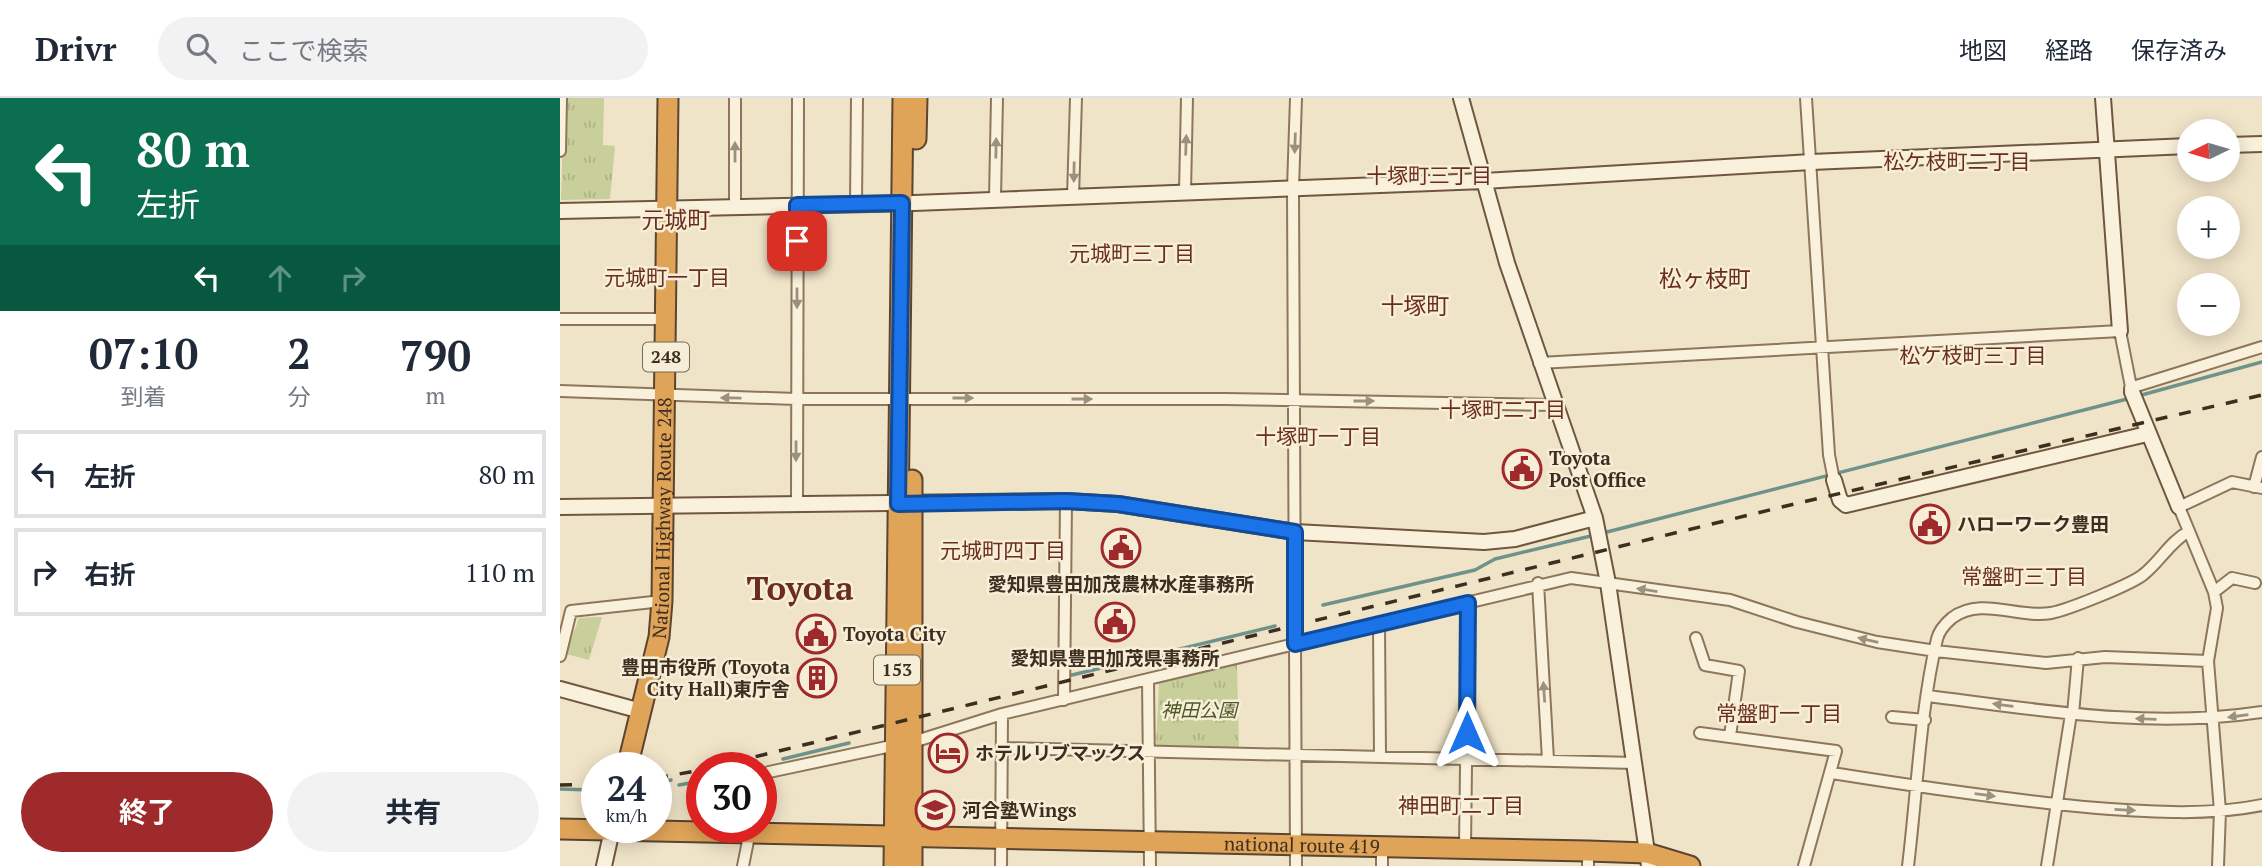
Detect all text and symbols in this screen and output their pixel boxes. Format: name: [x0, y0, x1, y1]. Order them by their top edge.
search box: [158, 17, 648, 80]
text: Drivr: [35, 27, 116, 70]
icon: search: [182, 29, 220, 67]
text: ここで検索: [238, 33, 369, 67]
text: 地図: [1959, 34, 2007, 66]
text: 経路: [2045, 34, 2093, 66]
text: 保存済み: [2131, 34, 2227, 66]
text: 80 m: [136, 116, 250, 181]
north arrow: [2177, 119, 2240, 182]
map controls: [2177, 119, 2240, 336]
icon: left: [21, 126, 112, 217]
one-way arrow: [1289, 132, 1300, 154]
one-way arrow: [1180, 134, 1192, 156]
one-way arrow: [990, 137, 1002, 159]
one-way arrow: [729, 141, 741, 163]
district label: 松ケ枝町二丁目: [1884, 147, 2031, 175]
one-way arrow: [1068, 161, 1080, 183]
district label: 十塚町三丁目: [1366, 161, 1492, 189]
text: 左折: [136, 183, 200, 225]
button: +: [2177, 196, 2240, 259]
district label: 元城町: [642, 204, 711, 235]
pin: [767, 211, 827, 271]
icon: arrive: [778, 222, 816, 260]
district label: 元城町三丁目: [1069, 239, 1195, 267]
icon: left: [188, 259, 226, 297]
icon: ahead: [261, 259, 299, 297]
icon: right: [334, 259, 372, 297]
district label: 元城町一丁目: [604, 263, 730, 291]
district label: 松ヶ枝町: [1659, 263, 1751, 294]
button: −: [2177, 273, 2240, 336]
one-way arrow: [791, 287, 803, 309]
district label: 十塚町: [1381, 290, 1450, 321]
text: 07:10: [89, 325, 198, 381]
text: 2: [287, 325, 311, 381]
text: 790: [400, 327, 471, 383]
district label: 松ケ枝町三丁目: [1900, 341, 2047, 369]
road number: 248: [643, 342, 689, 372]
text: m: [426, 380, 445, 411]
text: 到着: [121, 381, 167, 412]
text: 分: [288, 381, 311, 412]
one-way arrow: [720, 392, 742, 404]
one-way arrow: [952, 392, 974, 404]
one-way arrow: [1071, 393, 1093, 405]
one-way arrow: [1353, 395, 1375, 407]
district label: 十塚町二丁目: [1440, 395, 1566, 423]
street label: National Highway Route 248: [646, 397, 676, 640]
district label: 十塚町一丁目: [1255, 422, 1381, 450]
one-way arrow: [790, 440, 802, 462]
place label: Toyota Post Office: [1549, 445, 1646, 492]
public building icon: Toyota Post Office: [1501, 448, 1543, 490]
icon: left: [25, 455, 63, 493]
text: 80 m: [479, 457, 535, 491]
text: 左折: [84, 459, 136, 493]
public building icon: ハローワーク豊田: [1909, 503, 1951, 545]
place label: ハローワーク豊田: [1957, 511, 2109, 536]
public building icon: 愛知県豊田加茂農林水産事務所: [1100, 527, 1142, 569]
district label: 元城町四丁目: [940, 536, 1066, 564]
icon: right: [25, 553, 63, 591]
text: 110 m: [465, 555, 535, 589]
text: 右折: [84, 557, 136, 591]
district label: 常盤町三丁目: [1961, 562, 2087, 590]
district label: Toyota: [746, 566, 854, 609]
place label: 愛知県豊田加茂農林水産事務所: [988, 571, 1254, 596]
one-way arrow: [1636, 584, 1658, 595]
public building icon: 愛知県豊田加茂県事務所: [1094, 601, 1136, 643]
public building icon: Toyota City: [795, 613, 837, 655]
place label: Toyota City: [843, 621, 947, 646]
one-way arrow: [1857, 634, 1879, 645]
place label: 愛知県豊田加茂県事務所: [1010, 645, 1220, 670]
place label: 豊田市役所 (Toyota City Hall)東庁舎: [621, 654, 790, 701]
road number: 153: [874, 656, 920, 684]
building icon: 豊田市役所 (Toyota City Hall)東庁舎: [796, 657, 838, 699]
one-way arrow: [1539, 681, 1550, 703]
position arrow: [1430, 696, 1504, 770]
park label: 神田公園: [1161, 697, 1240, 722]
district label: 常盤町一丁目: [1716, 699, 1842, 727]
one-way arrow: [1992, 700, 2014, 711]
one-way arrow: [2227, 711, 2249, 722]
one-way arrow: [2134, 713, 2156, 724]
hotel icon: ホテルリブマックス: [927, 732, 969, 774]
place label: ホテルリブマックス: [975, 740, 1145, 765]
speed limit sign: 30: [686, 752, 777, 843]
text: 24: [607, 765, 646, 811]
button: 終了: [21, 772, 273, 852]
button: 共有: [287, 772, 539, 852]
school or university icon: 河合塾Wings: [914, 789, 956, 831]
one-way arrow: [1974, 789, 1996, 800]
district label: 神田町二丁目: [1398, 791, 1524, 819]
place label: 河合塾Wings: [962, 797, 1077, 822]
text: km/h: [606, 803, 647, 827]
one-way arrow: [2115, 804, 2137, 815]
street label: national route 419: [1224, 830, 1380, 859]

